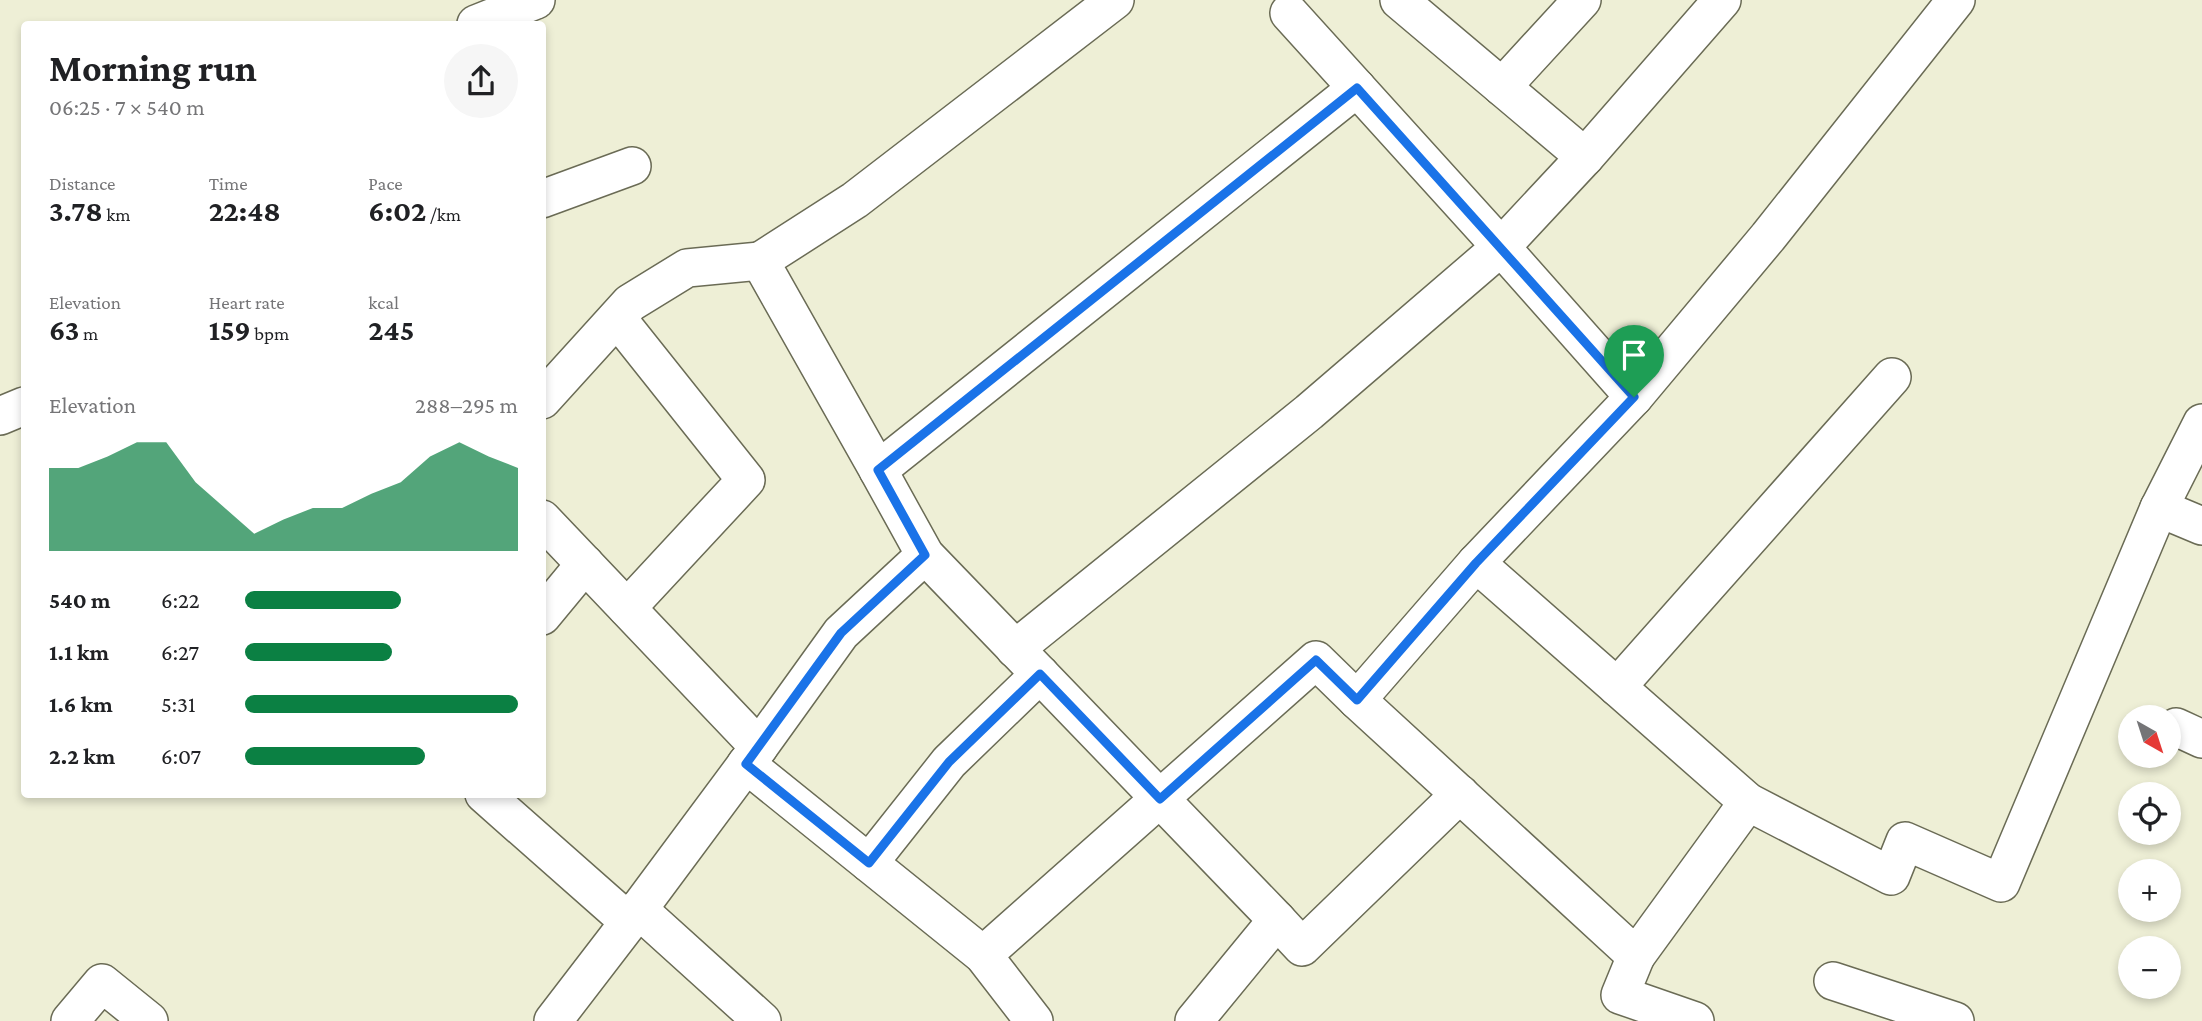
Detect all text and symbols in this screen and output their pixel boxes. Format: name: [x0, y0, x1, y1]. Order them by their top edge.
button: share: [444, 44, 518, 118]
text: Morning run: [49, 47, 257, 89]
text: 06:25 · 7 × 540 m: [49, 94, 205, 120]
text: Distance: [49, 173, 115, 194]
text: Time: [209, 173, 248, 194]
text: Pace: [368, 173, 403, 194]
text: 3.78: [49, 194, 103, 227]
text: 22:48: [209, 194, 281, 227]
text: 6:02: [368, 194, 426, 227]
text: km: [103, 204, 131, 225]
text: /km: [426, 204, 461, 225]
text: Elevation: [49, 292, 121, 313]
text: Heart rate: [209, 292, 285, 313]
text: kcal: [368, 292, 399, 313]
text: 63: [49, 313, 80, 346]
text: 159: [209, 313, 251, 346]
text: 245: [368, 313, 414, 346]
text: m: [80, 323, 98, 344]
text: bpm: [251, 323, 289, 344]
pin: [1604, 325, 1664, 397]
icon: arrive: [1615, 336, 1653, 374]
text: Elevation: [49, 392, 136, 418]
text: 288–295 m: [415, 392, 518, 418]
text: 540 m: [49, 587, 111, 613]
text: 6:22: [161, 587, 200, 613]
text: 1.1 km: [49, 639, 109, 665]
text: 6:27: [161, 639, 199, 665]
text: 1.6 km: [49, 691, 113, 717]
text: 5:31: [161, 691, 196, 717]
north arrow: [2118, 705, 2180, 768]
map controls: [2118, 705, 2181, 999]
text: 2.2 km: [49, 743, 115, 769]
text: 6:07: [161, 743, 201, 769]
button: locate: [2118, 782, 2181, 845]
button: +: [2118, 859, 2181, 922]
button: −: [2118, 936, 2181, 999]

